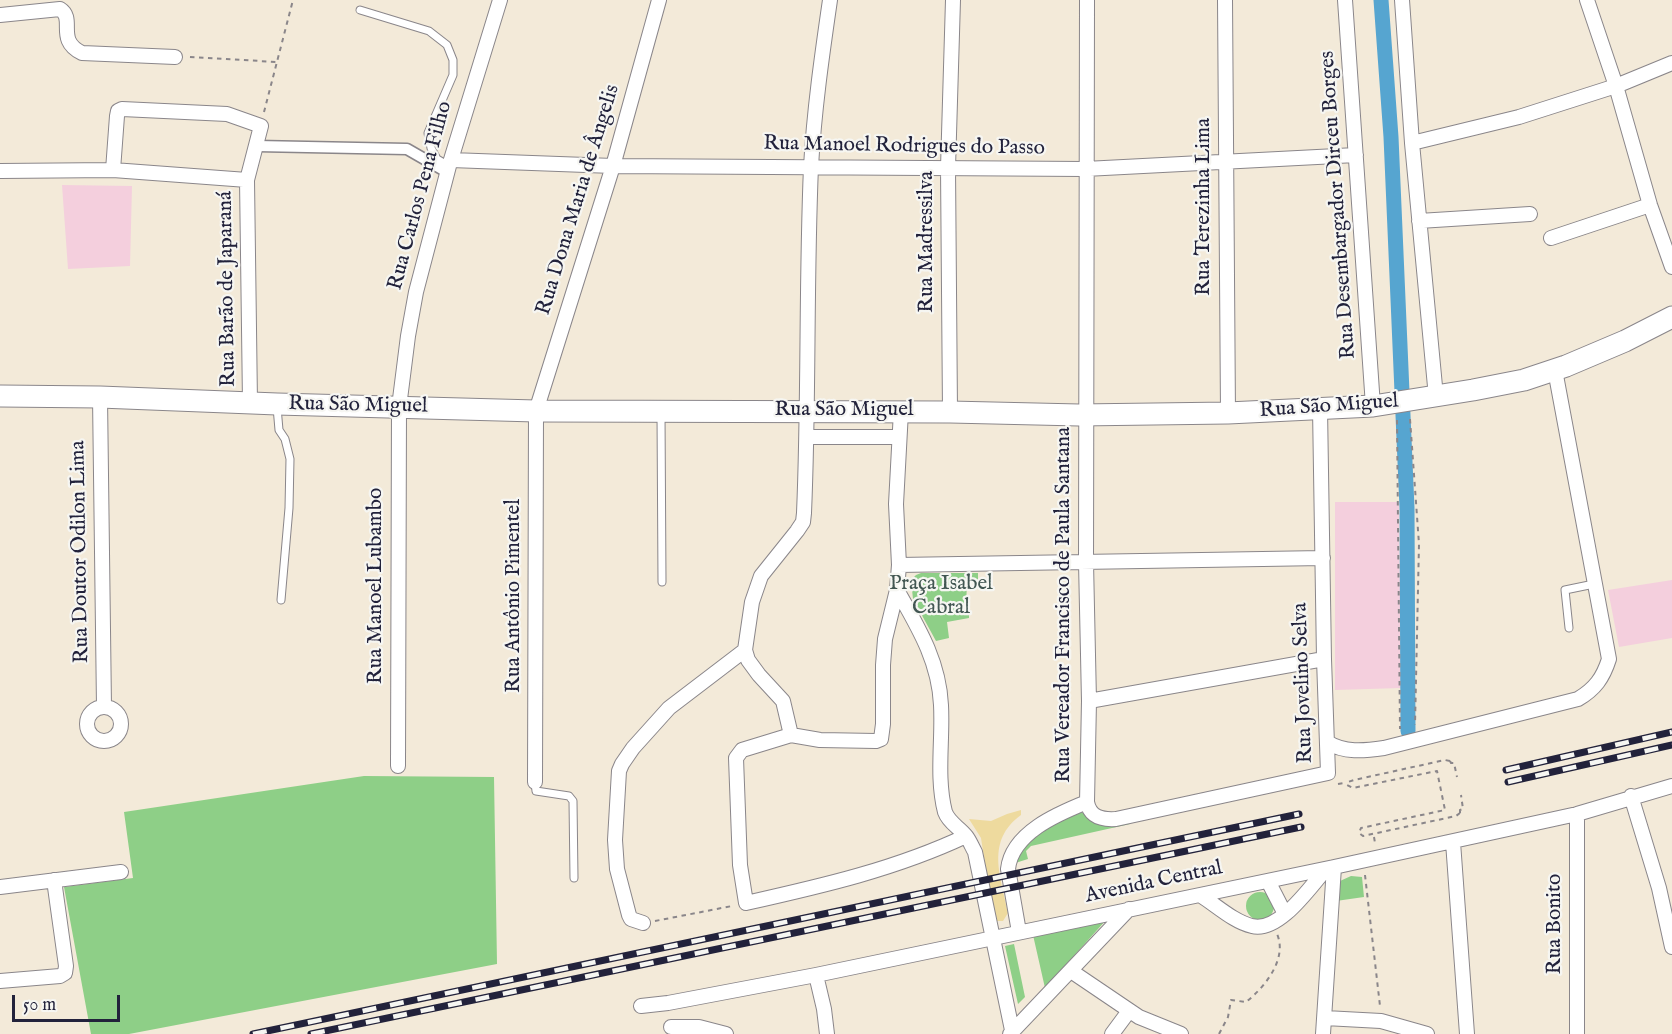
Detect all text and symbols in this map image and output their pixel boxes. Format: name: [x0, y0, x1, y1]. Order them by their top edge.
street label: Rua Desembargador Dirceu Borges: [1316, 50, 1362, 360]
street label: Rua Dona Maria de Ângelis: [532, 82, 626, 318]
street label: Rua Carlos Pena Filho: [384, 99, 458, 293]
street label: Rua Terezinha Lima: [1192, 118, 1218, 296]
street label: Rua Manoel Rodrigues do Passo: [763, 132, 1045, 162]
street label: Rua Madressilva: [915, 171, 941, 313]
street label: Rua Barão de Japaraná: [214, 191, 242, 387]
street label: Rua São Miguel: [1259, 390, 1399, 424]
street label: Rua São Miguel: [288, 392, 428, 420]
street label: Rua São Miguel: [774, 398, 914, 424]
street label: Rua Vereador Francisco de Paula Santana: [1052, 427, 1078, 783]
street label: Rua Doutor Odilon Lima: [66, 440, 96, 664]
street label: Rua Manoel Lubambo: [364, 488, 390, 684]
street label: Rua Antônio Pimentel: [502, 499, 528, 693]
park label: Praça Isabel Cabral: [889, 572, 993, 622]
street label: Rua Jovelino Selva: [1289, 602, 1319, 764]
street label: Avenida Central: [1083, 856, 1225, 910]
street label: Rua Bonito: [1543, 874, 1569, 974]
scale bar: [15, 983, 123, 1021]
text: 50 m: [23, 994, 56, 1017]

